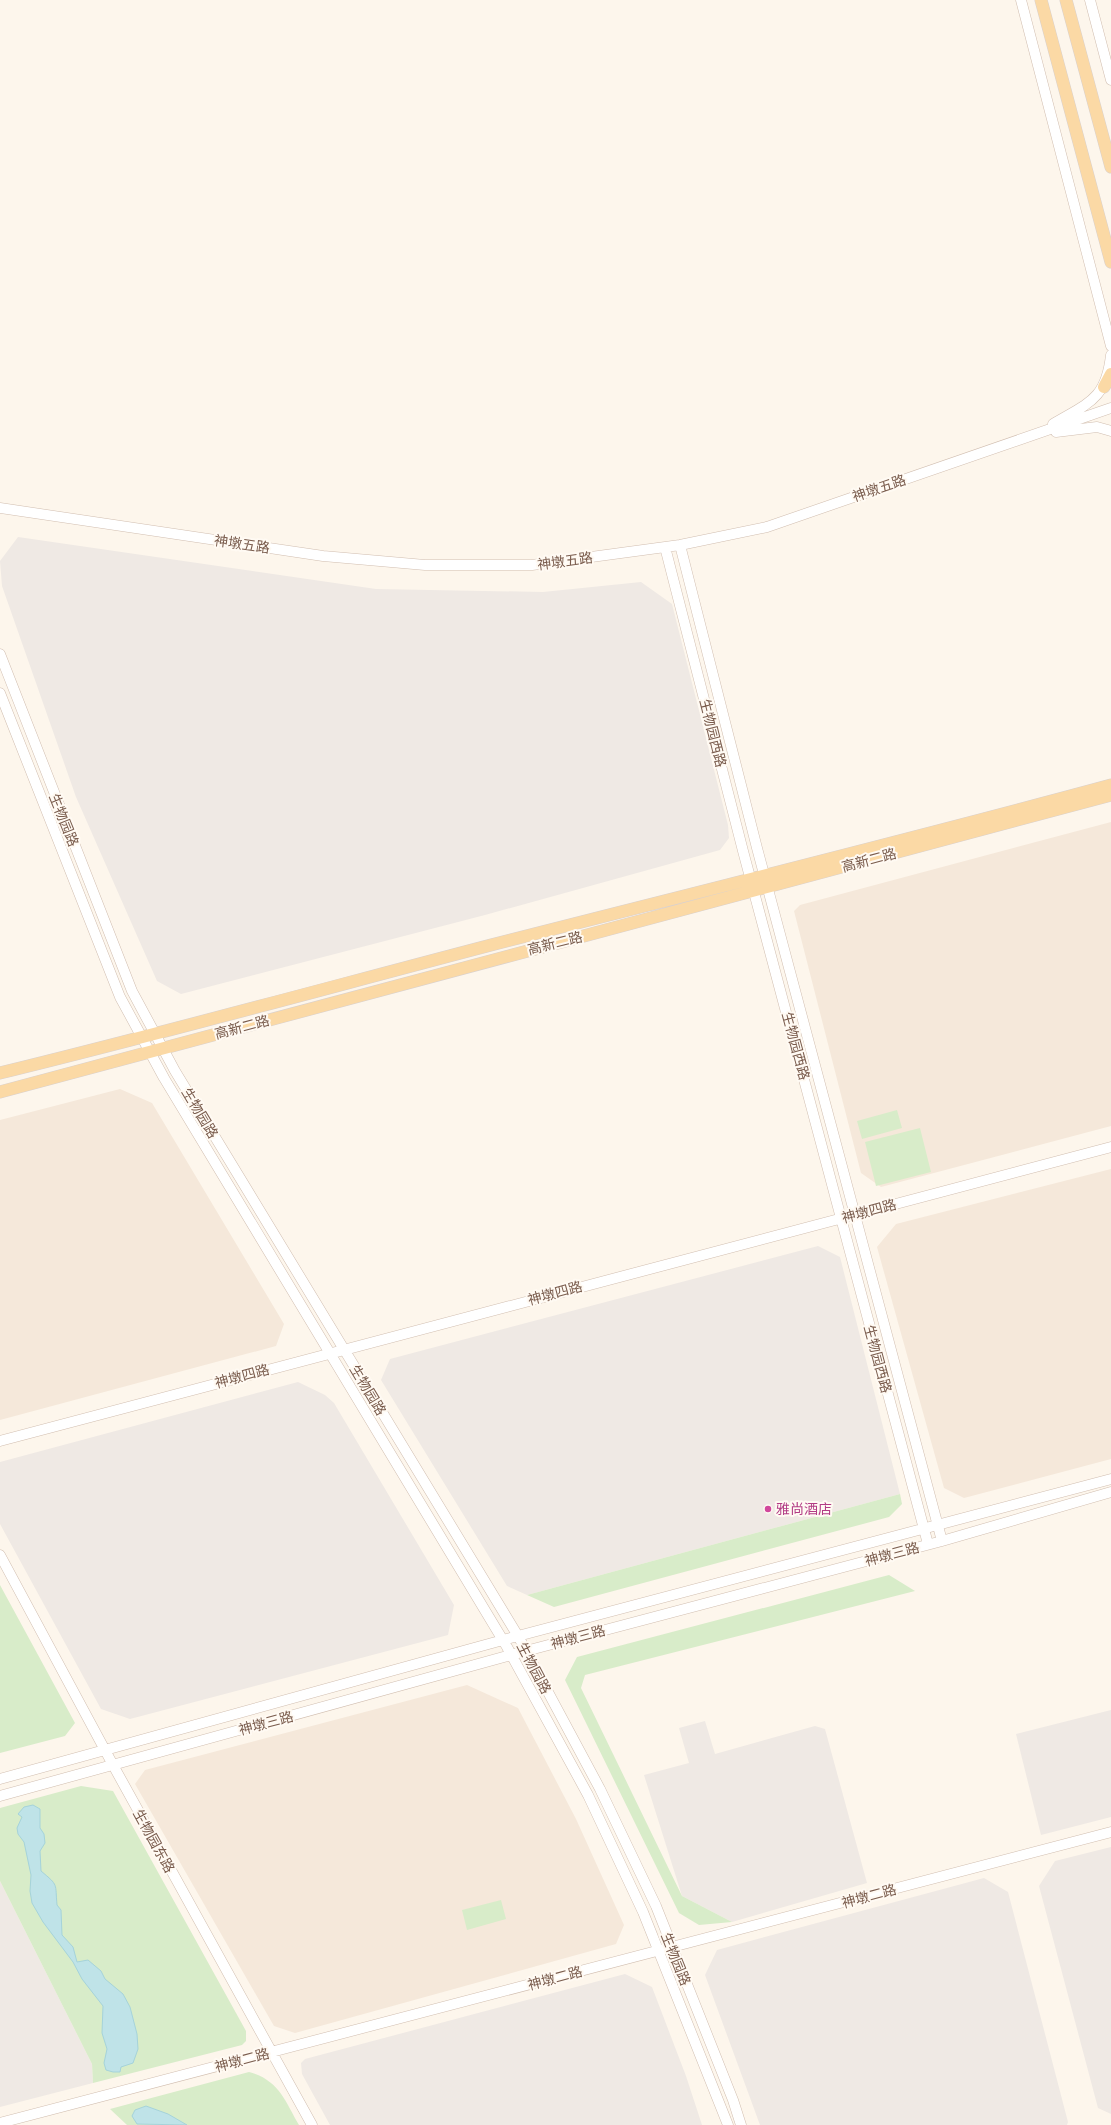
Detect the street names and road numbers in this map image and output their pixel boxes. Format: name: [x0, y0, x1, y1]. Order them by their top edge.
street label: 神墩五路: [850, 470, 908, 506]
street label: 神墩五路: [213, 531, 271, 557]
street label: 神墩五路: [536, 548, 594, 574]
street label: 生物园西路: [696, 697, 730, 769]
street label: 生物园路: [45, 791, 83, 849]
street label: 高新二路: [840, 844, 898, 876]
street label: 高新二路: [526, 927, 584, 959]
street label: 生物园西路: [778, 1010, 814, 1082]
street label: 高新二路: [213, 1011, 271, 1043]
street label: 生物园路: [178, 1084, 222, 1142]
street label: 神墩四路: [840, 1195, 898, 1227]
street label: 神墩四路: [526, 1277, 584, 1309]
street label: 生物园西路: [860, 1323, 896, 1395]
street label: 神墩四路: [213, 1360, 271, 1392]
street label: 生物园路: [346, 1361, 390, 1419]
street label: 神墩三路: [863, 1538, 921, 1570]
street label: 神墩三路: [549, 1621, 607, 1653]
street label: 生物园路: [513, 1639, 555, 1697]
street label: 神墩三路: [237, 1707, 295, 1739]
street label: 生物园东路: [129, 1806, 179, 1876]
street label: 神墩二路: [840, 1880, 898, 1912]
street label: 生物园路: [657, 1930, 695, 1988]
street label: 神墩二路: [526, 1962, 584, 1994]
street label: 神墩二路: [213, 2044, 271, 2076]

